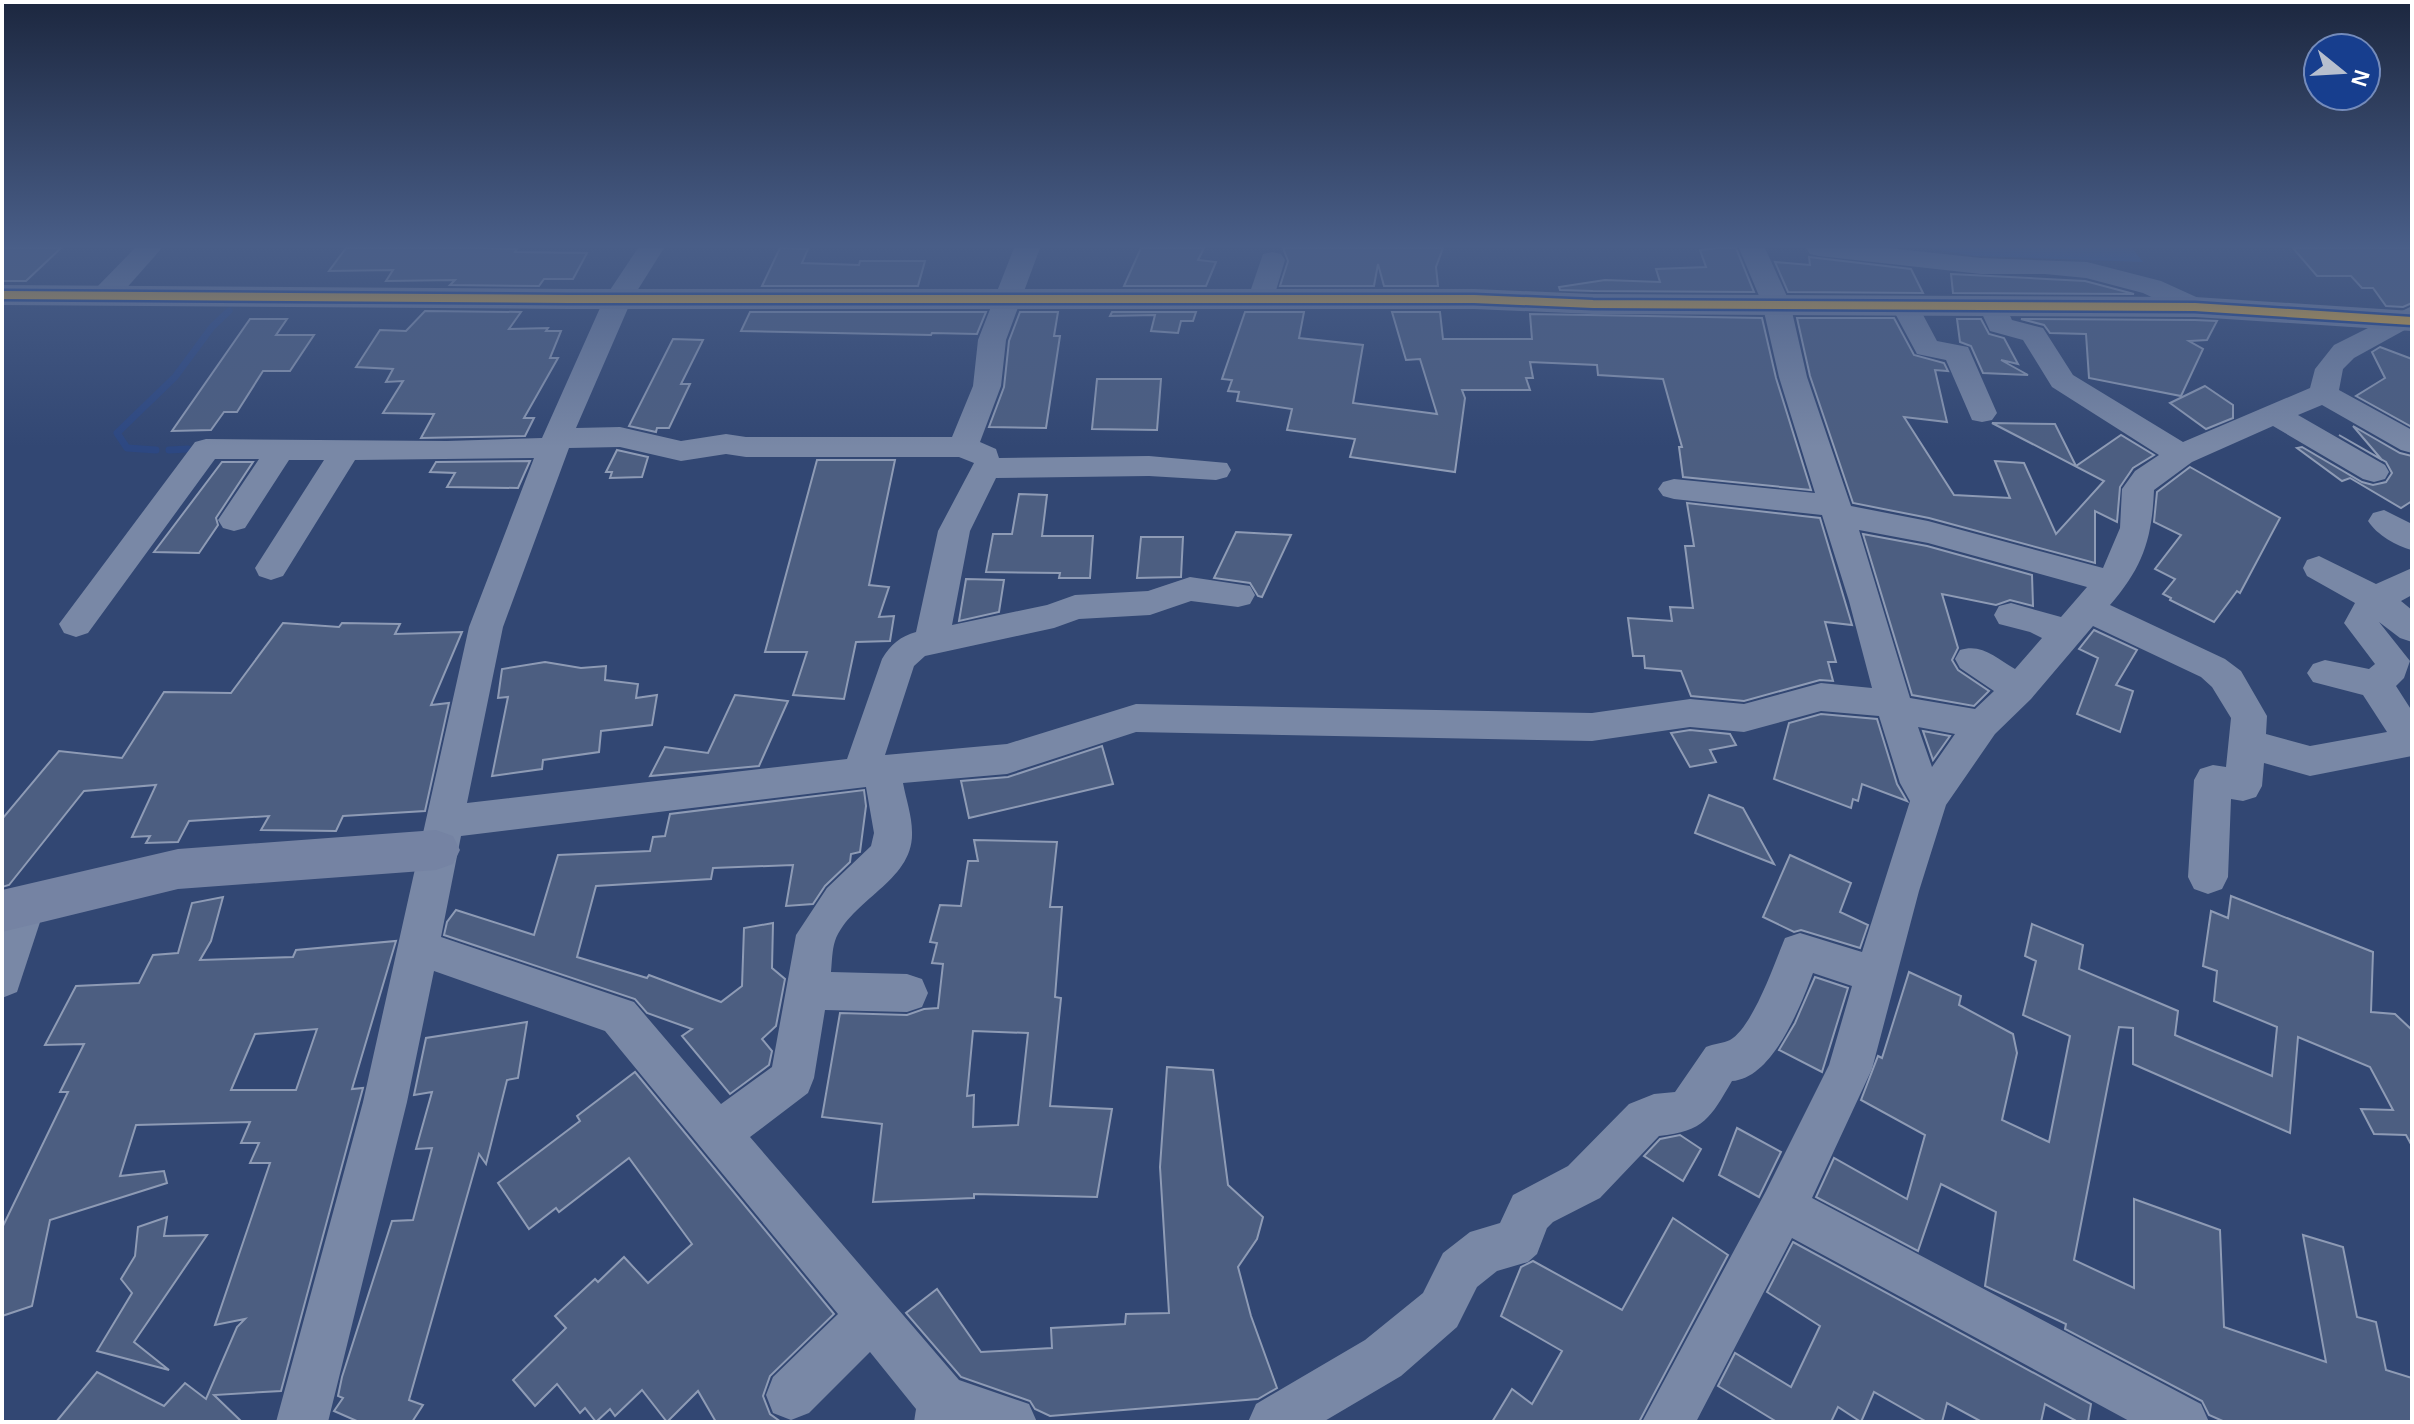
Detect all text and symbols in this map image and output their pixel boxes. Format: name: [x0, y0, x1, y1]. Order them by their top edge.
north arrow: [2302, 32, 2382, 112]
text: N: [2346, 67, 2375, 89]

